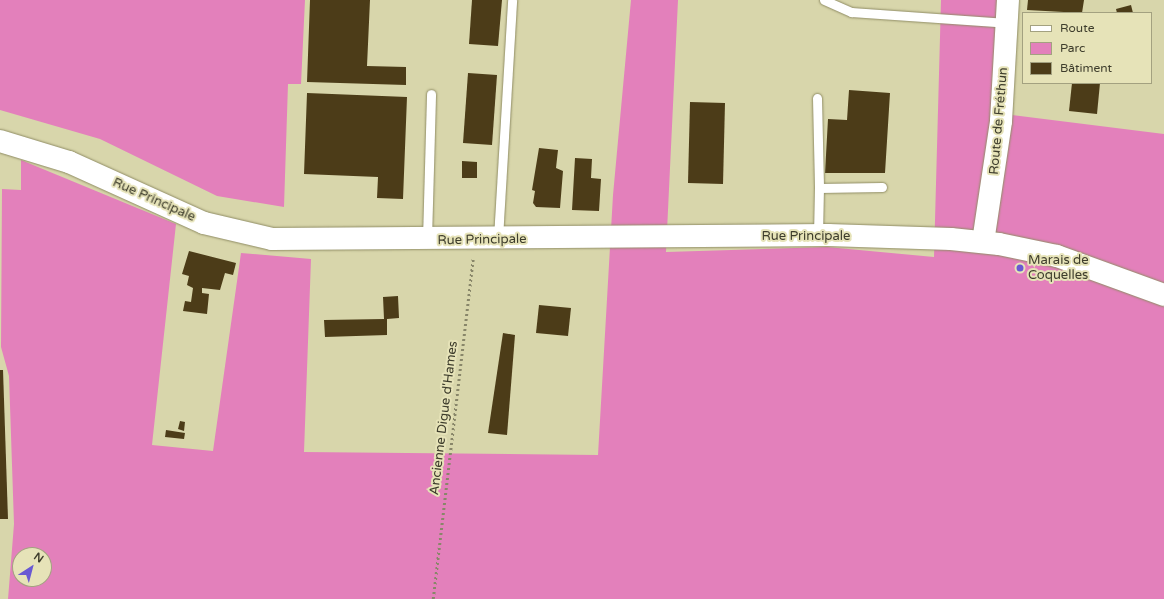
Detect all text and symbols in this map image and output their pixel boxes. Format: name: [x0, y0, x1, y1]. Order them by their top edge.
legend: [1022, 12, 1152, 84]
text: Route: [1060, 21, 1094, 35]
text: Parc: [1060, 41, 1085, 55]
text: Bâtiment: [1060, 61, 1112, 75]
street label: Route de Fréthun: [987, 67, 1011, 175]
street label: Rue Principale: [110, 175, 198, 225]
street label: Rue Principale: [762, 228, 850, 244]
street label: Rue Principale: [437, 231, 527, 249]
place label: Marais de Coquelles: [1028, 253, 1089, 284]
marker: Marais de Coquelles: [1015, 263, 1025, 273]
street label: Ancienne Digue d'Hames: [427, 340, 461, 496]
north arrow: [12, 547, 52, 587]
text: N: [31, 550, 46, 566]

